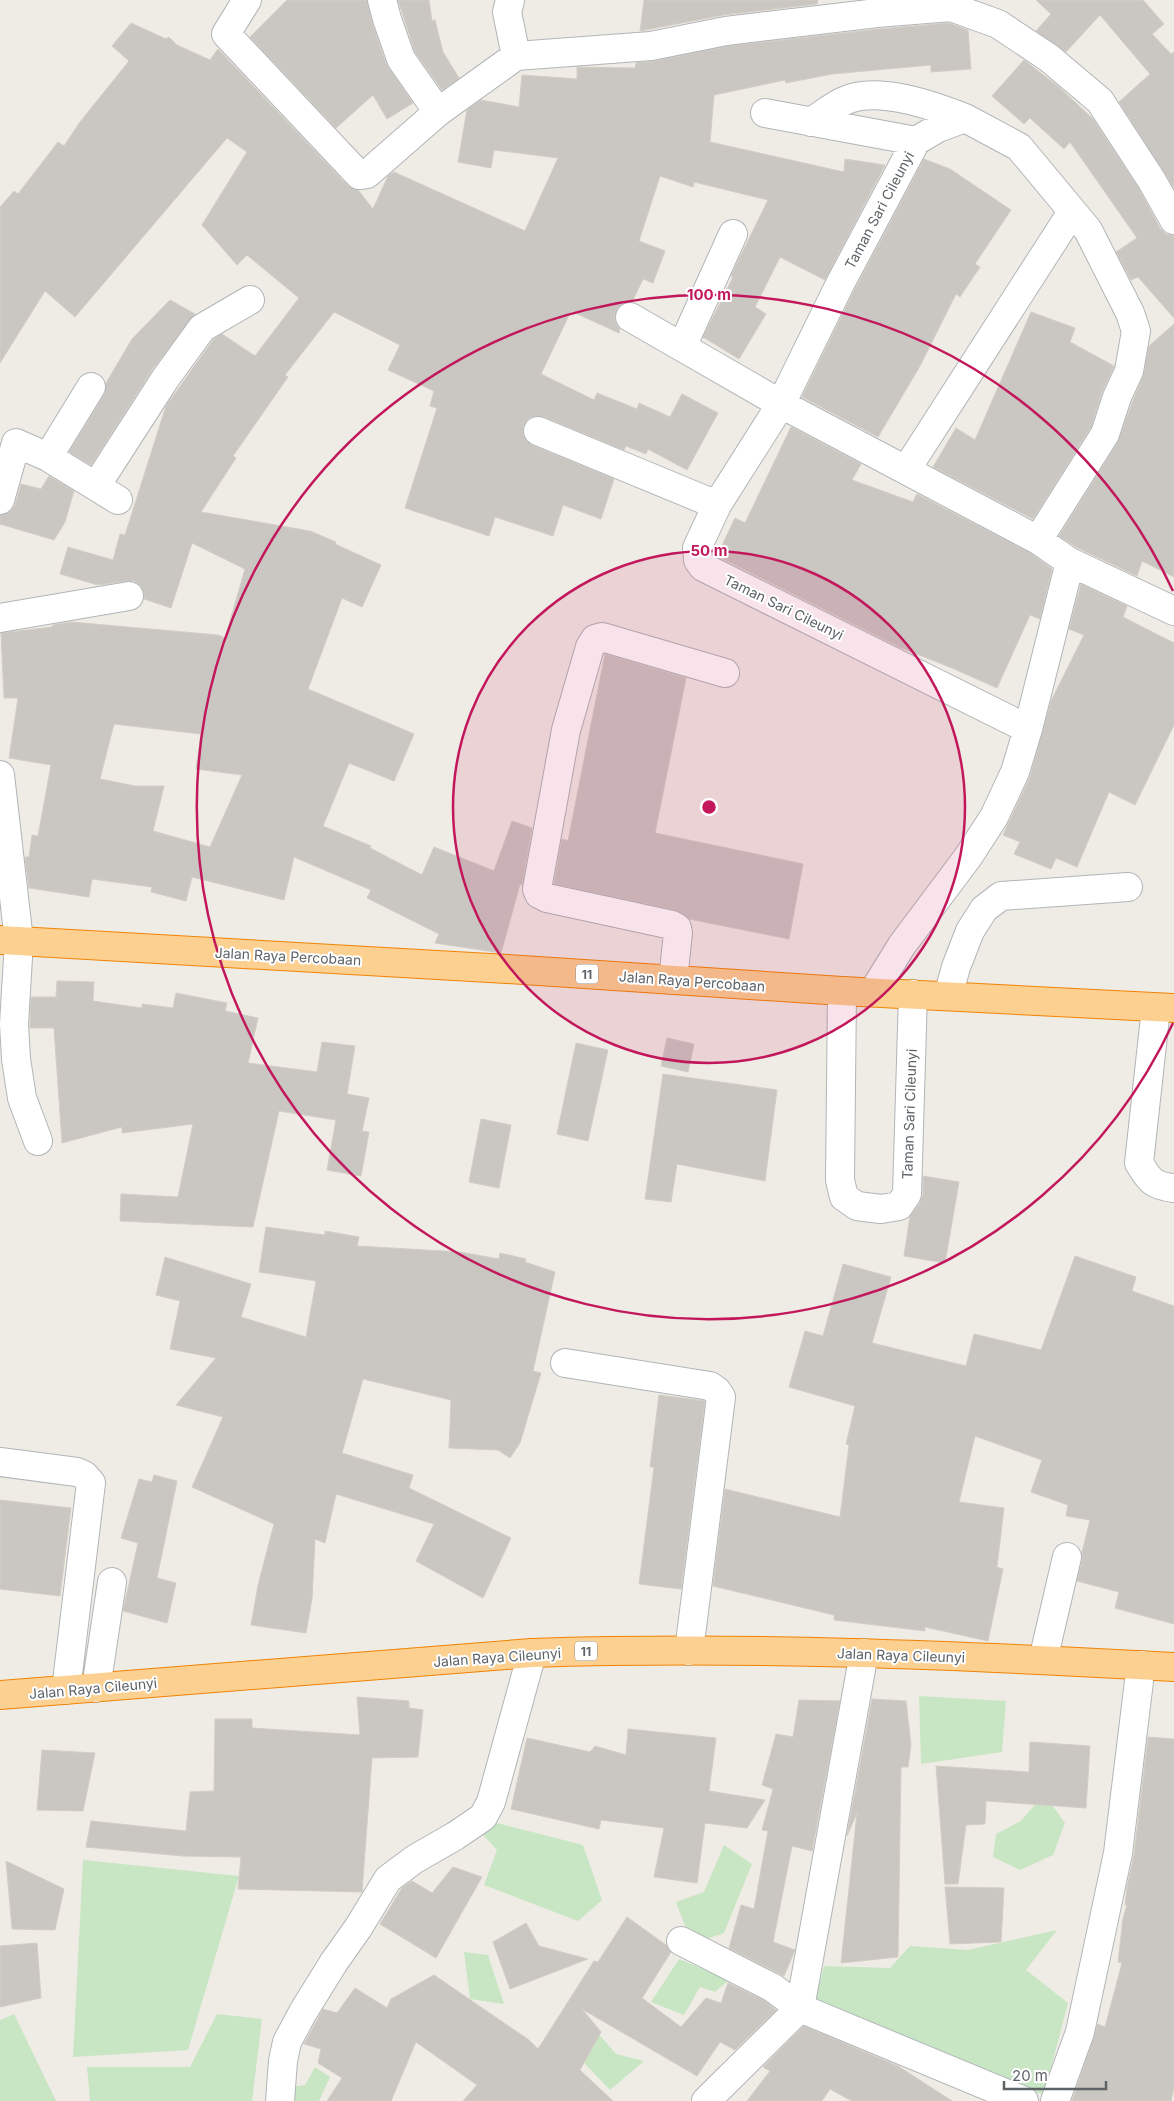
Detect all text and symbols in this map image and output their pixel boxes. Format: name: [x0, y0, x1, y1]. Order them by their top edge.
street label: Taman Sari Cileunyi: [841, 148, 917, 272]
text: 100 m: [687, 285, 731, 304]
text: 50 m: [691, 541, 727, 560]
street label: Taman Sari Cileunyi: [722, 571, 846, 643]
centre of rings: [700, 798, 718, 816]
street label: Jalan Raya Percobaan: [214, 944, 362, 968]
road number: 11: [576, 964, 598, 984]
street label: Jalan Raya Percobaan: [618, 967, 766, 995]
street label: Taman Sari Cileunyi: [898, 1048, 920, 1180]
road number: 11: [575, 1642, 597, 1660]
street label: Jalan Raya Cileunyi: [432, 1644, 562, 1670]
street label: Jalan Raya Cileunyi: [837, 1644, 965, 1666]
street label: Jalan Raya Cileunyi: [28, 1674, 158, 1702]
scale bar: [1004, 2058, 1106, 2090]
text: 20 m: [1012, 2066, 1048, 2085]

